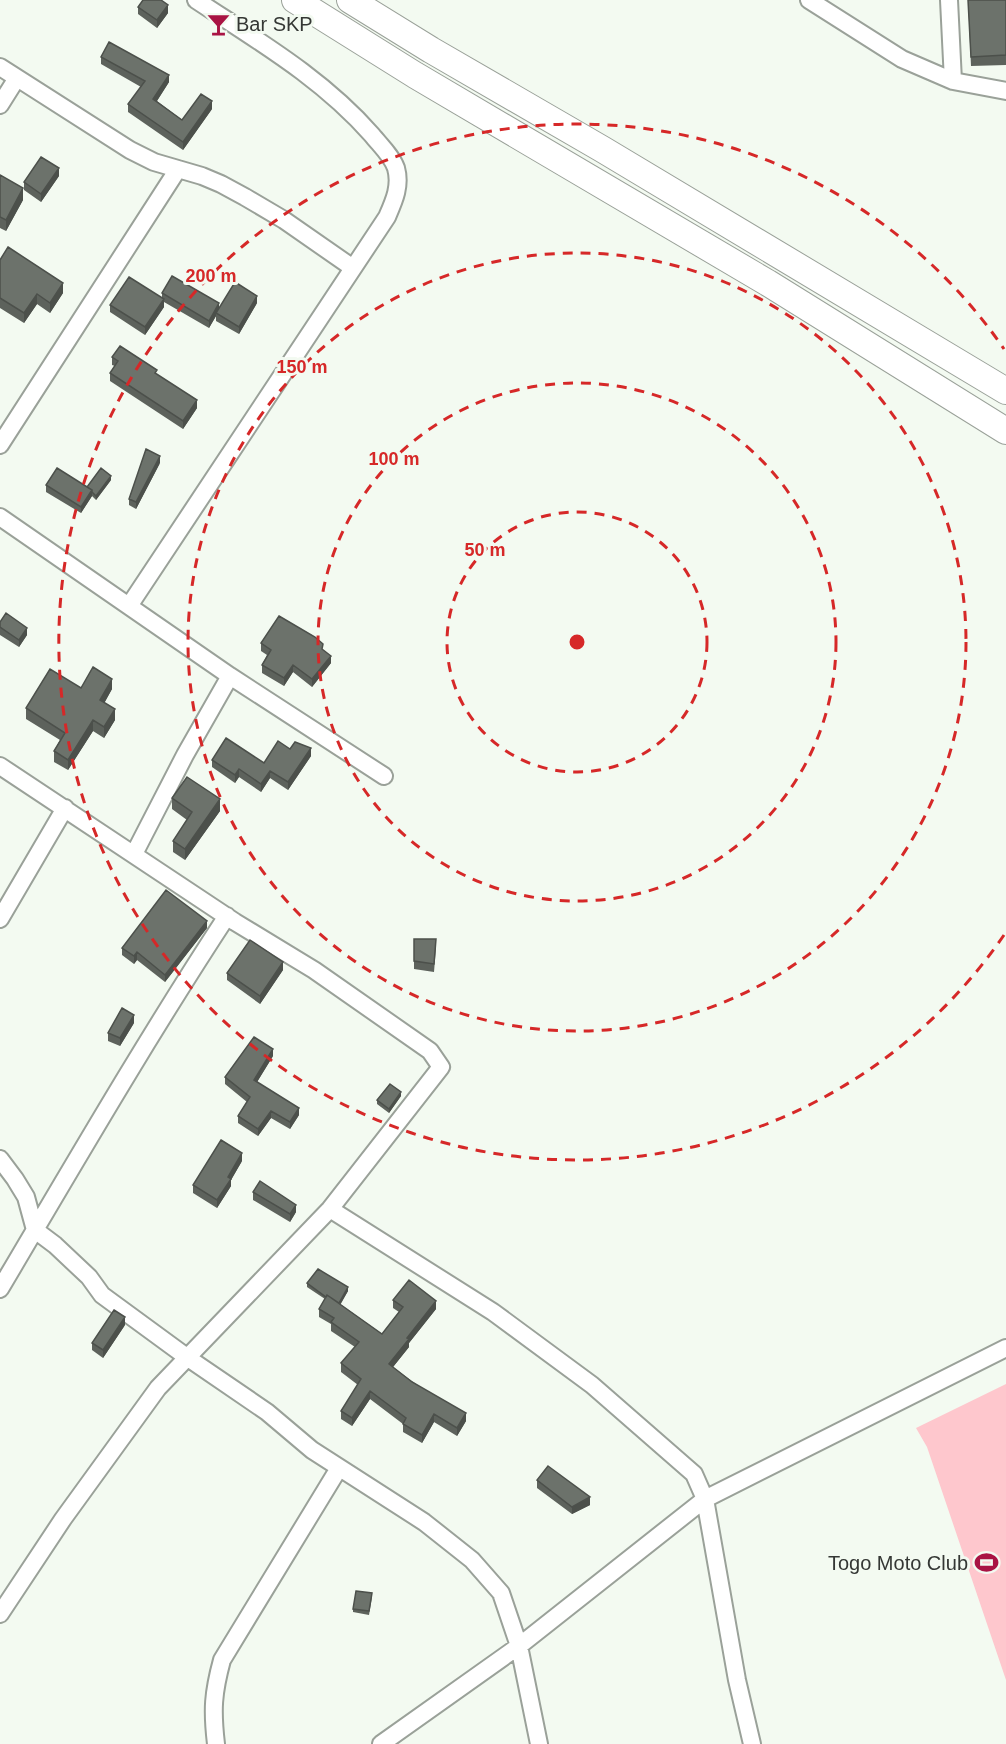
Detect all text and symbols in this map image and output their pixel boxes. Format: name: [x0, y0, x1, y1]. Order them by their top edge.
bar icon: Bar SKP: [205, 11, 231, 37]
place label: Bar SKP: [236, 13, 313, 35]
text: 200 m: [185, 266, 237, 286]
text: 150 m: [276, 357, 328, 377]
text: 100 m: [368, 449, 420, 469]
text: 50 m: [464, 540, 506, 560]
centre of rings: [567, 632, 587, 652]
sports icon: Togo Moto Club: [973, 1550, 999, 1576]
place label: Togo Moto Club: [828, 1552, 968, 1574]

